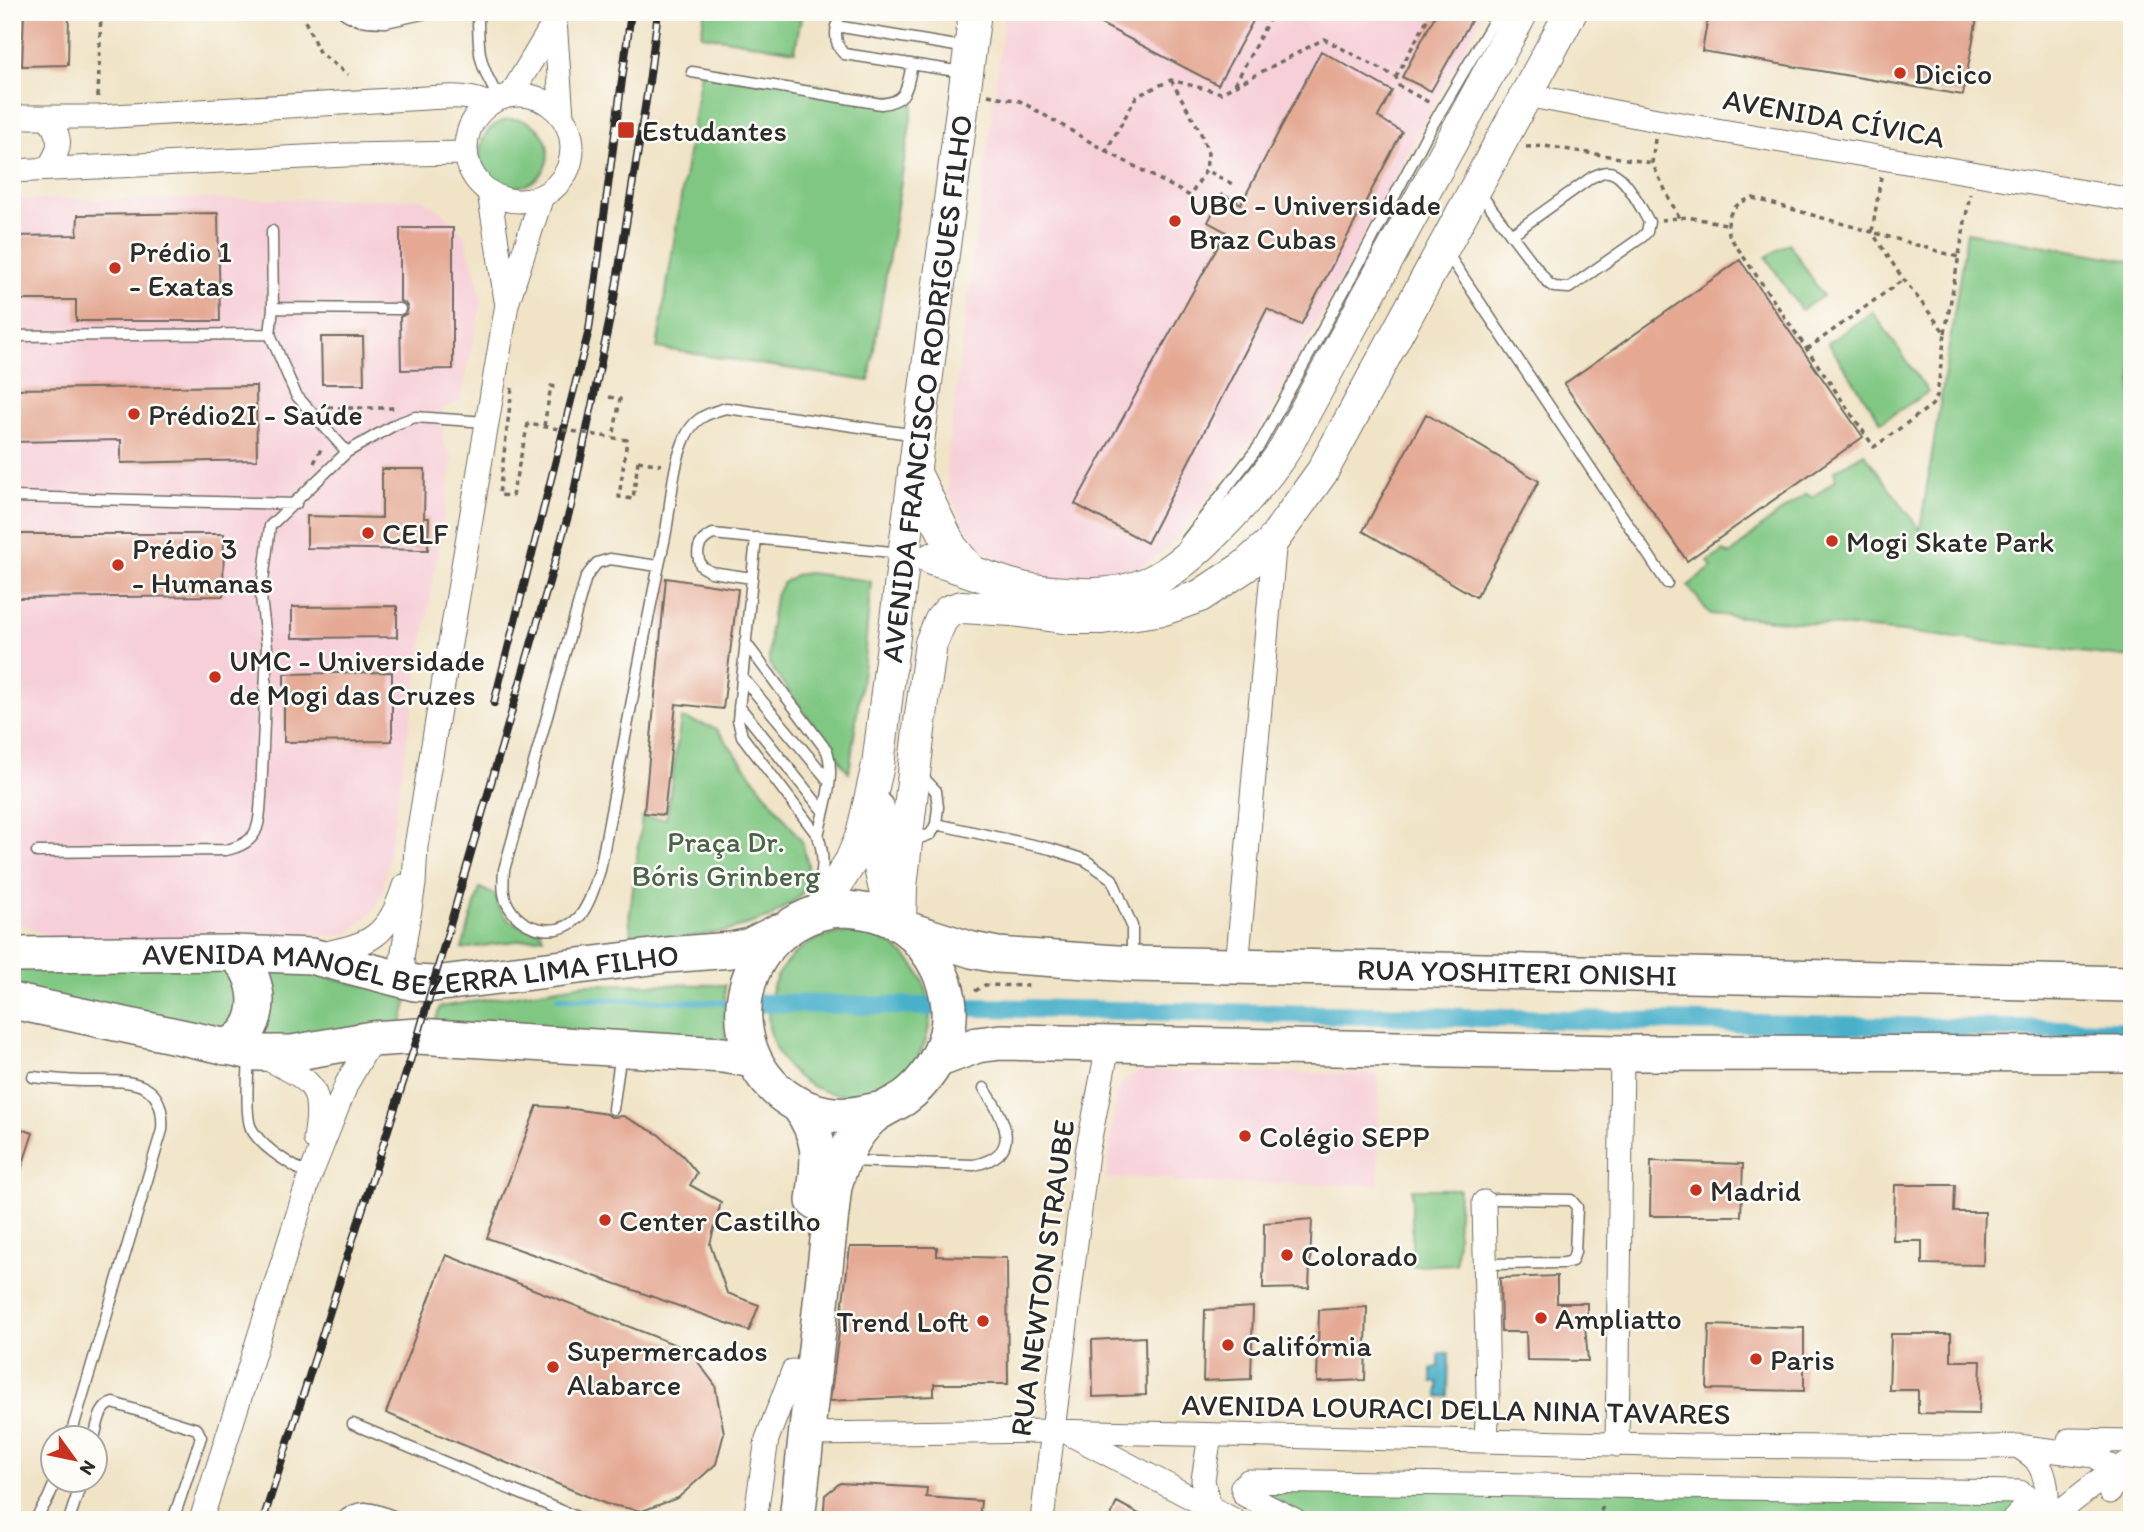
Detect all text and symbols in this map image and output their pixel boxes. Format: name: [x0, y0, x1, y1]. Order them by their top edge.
place label: Dicico: [1914, 55, 1992, 92]
marker: Dicico: [1892, 65, 1908, 81]
street label: AVENIDA CÍVICA: [1720, 80, 1948, 156]
place label: Estudantes: [642, 112, 787, 149]
street label: AVENIDA FRANCISCO RODRIGUES FILHO: [872, 112, 980, 665]
marker: Estudantes: [616, 120, 636, 140]
place label: UBC - Universidade Braz Cubas: [1189, 186, 1441, 257]
marker: UBC - Universidade Braz Cubas: [1167, 213, 1183, 229]
place label: Prédio 1 - Exatas: [129, 233, 234, 304]
marker: Prédio 1 - Exatas: [107, 260, 123, 276]
place label: Prédio2I - Saúde: [148, 396, 363, 433]
marker: Prédio2I - Saúde: [126, 406, 142, 422]
place label: CELF: [382, 515, 449, 552]
place label: Mogi Skate Park: [1846, 523, 2054, 560]
marker: CELF: [360, 525, 376, 541]
place label: Prédio 3 - Humanas: [132, 530, 273, 601]
marker: Mogi Skate Park: [1824, 533, 1840, 549]
marker: Prédio 3 - Humanas: [110, 557, 126, 573]
place label: UMC - Universidade de Mogi das Cruzes: [229, 642, 485, 713]
marker: UMC - Universidade de Mogi das Cruzes: [207, 669, 223, 685]
park label: Praça Dr. Bóris Grinberg: [631, 823, 821, 894]
street label: AVENIDA MANOEL BEZERRA LIMA FILHO: [142, 934, 680, 1003]
street label: RUA YOSHITERI ONISHI: [1357, 950, 1678, 993]
street label: RUA NEWTON STRAUBE: [1001, 1117, 1083, 1439]
place label: Colégio SEPP: [1259, 1118, 1429, 1155]
marker: Colégio SEPP: [1237, 1128, 1253, 1144]
place label: Madrid: [1710, 1172, 1801, 1209]
marker: Madrid: [1688, 1182, 1704, 1198]
place label: Center Castilho: [619, 1202, 821, 1239]
marker: Center Castilho: [597, 1212, 613, 1228]
place label: Colorado: [1301, 1237, 1418, 1274]
marker: Colorado: [1279, 1247, 1295, 1263]
place label: Ampliatto: [1555, 1300, 1682, 1337]
place label: Trend Loft: [837, 1303, 969, 1340]
marker: Ampliatto: [1533, 1310, 1549, 1326]
marker: Trend Loft: [975, 1313, 991, 1329]
place label: Califórnia: [1242, 1327, 1372, 1364]
place label: Supermercados Alabarce: [567, 1332, 768, 1403]
marker: Califórnia: [1220, 1337, 1236, 1353]
place label: Paris: [1770, 1341, 1835, 1378]
marker: Paris: [1748, 1351, 1764, 1367]
marker: Supermercados Alabarce: [545, 1359, 561, 1375]
street label: AVENIDA LOURACI DELLA NINA TAVARES: [1181, 1386, 1731, 1432]
north arrow: [38, 1424, 108, 1494]
text: N: [75, 1456, 101, 1480]

